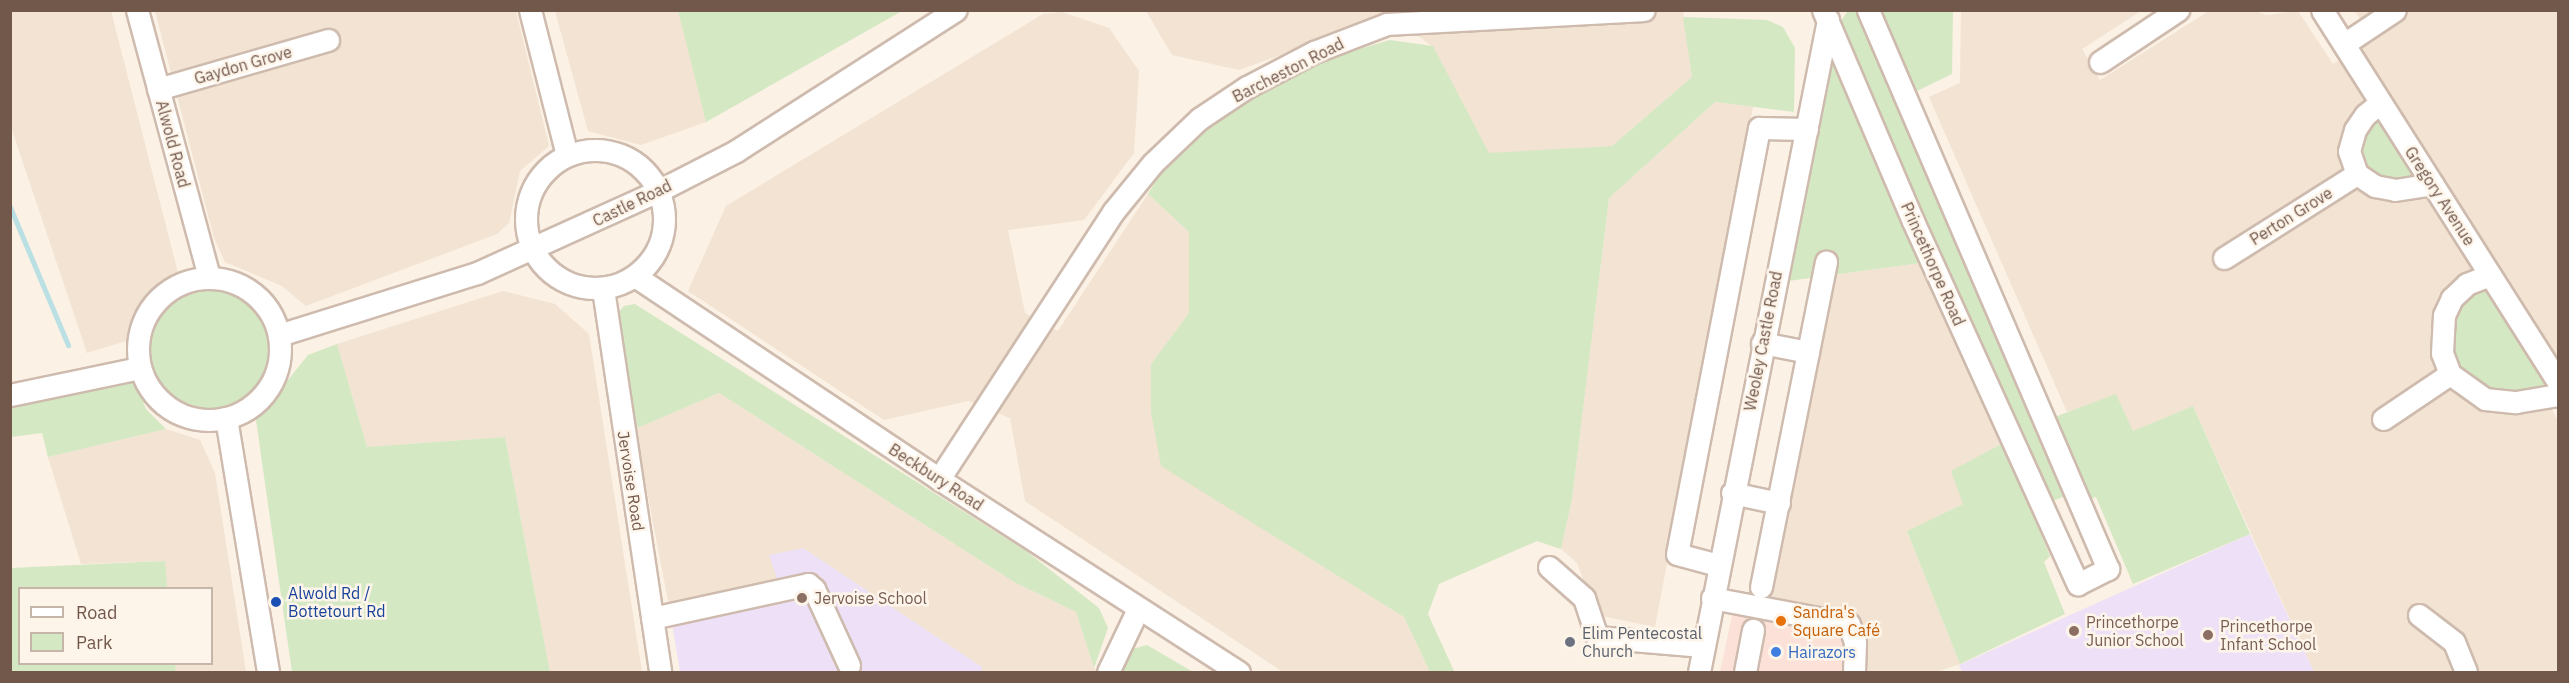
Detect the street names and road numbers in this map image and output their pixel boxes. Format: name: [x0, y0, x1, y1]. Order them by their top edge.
street label: Barcheston Road: [1229, 34, 1347, 106]
street label: Gaydon Grove: [192, 42, 294, 88]
street label: Alwold Road: [152, 98, 194, 190]
street label: Gregory Avenue: [2401, 143, 2479, 249]
street label: Castle Road: [589, 176, 675, 230]
street label: Perton Grove: [2246, 183, 2336, 249]
street label: Princethorpe Road: [1897, 199, 1969, 329]
street label: Weoley Castle Road: [1740, 269, 1786, 413]
street label: Jervoise Road: [614, 430, 648, 532]
street label: Beckbury Road: [885, 439, 987, 515]

